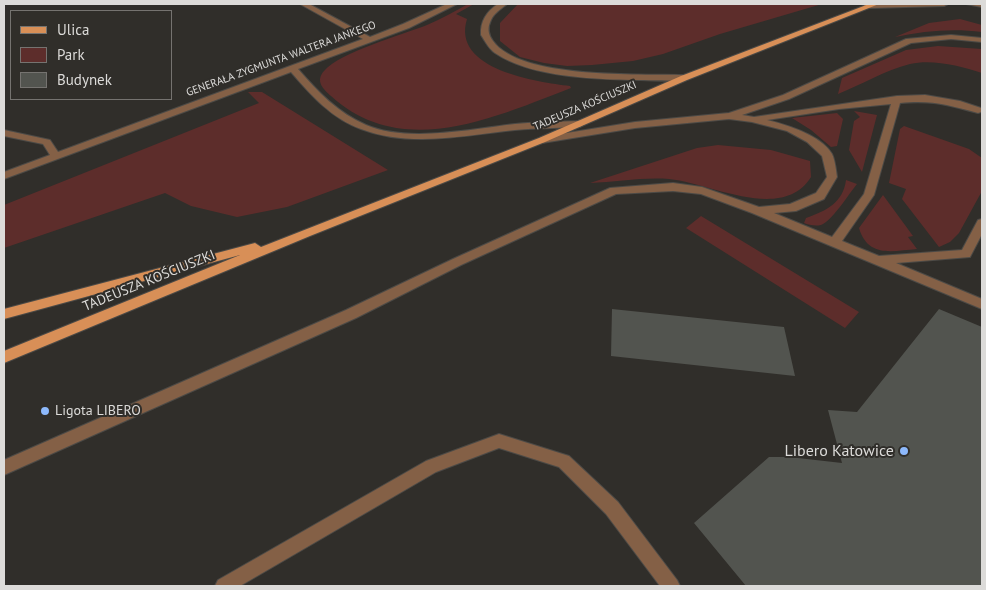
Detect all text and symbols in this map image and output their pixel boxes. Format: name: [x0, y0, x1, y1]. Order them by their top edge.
legend: [10, 10, 172, 100]
street label: GENERAŁA ZYGMUNTA WALTERA JANKEGO: [184, 18, 378, 100]
text: Ulica: [57, 20, 89, 39]
text: Park: [57, 45, 85, 64]
text: Budynek: [57, 70, 112, 89]
street label: TADEUSZA KOŚCIUSZKI: [531, 78, 639, 134]
street label: TADEUSZA KOŚCIUSZKI: [80, 247, 218, 315]
place label: Ligota LIBERO: [55, 403, 141, 419]
marker: Ligota LIBERO: [39, 405, 51, 417]
place label: Libero Katowice: [784, 441, 894, 461]
marker: Libero Katowice: [898, 445, 910, 457]

